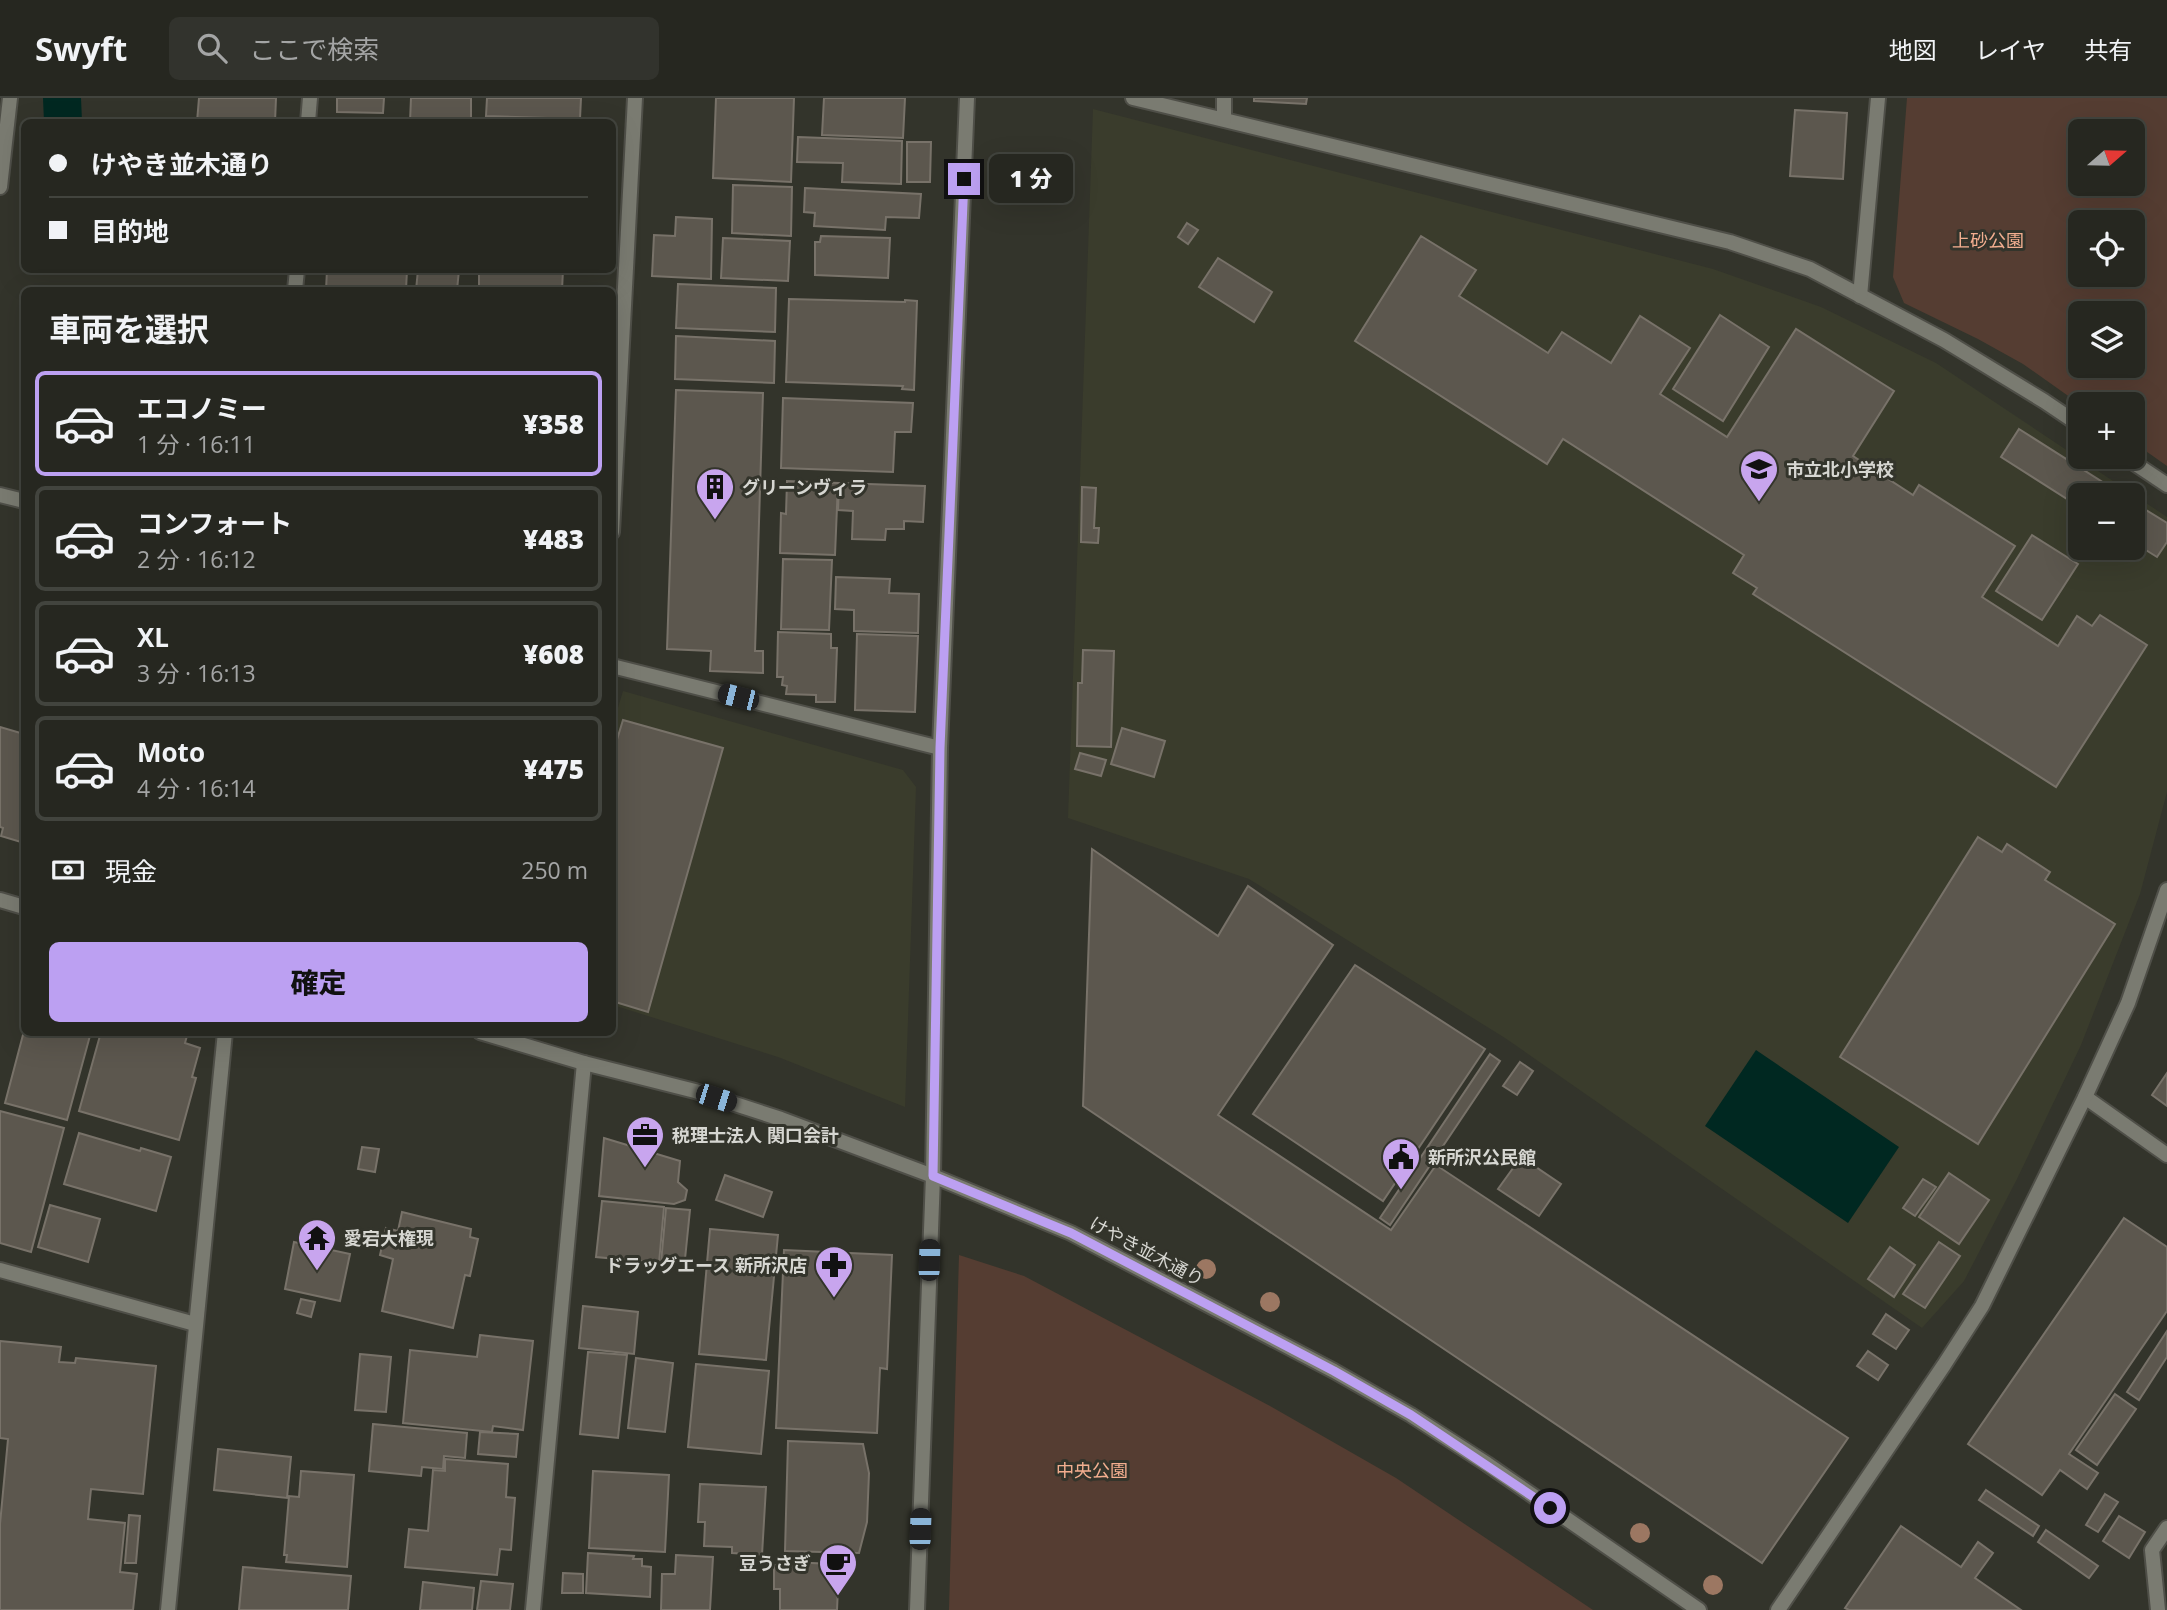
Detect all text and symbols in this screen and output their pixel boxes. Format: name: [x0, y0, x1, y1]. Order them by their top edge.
search box: [169, 17, 659, 80]
text: Swyft: [35, 26, 127, 71]
icon: search: [193, 29, 231, 67]
text: ここで検索: [249, 31, 379, 67]
text: 地図: [1889, 33, 1937, 66]
text: レイヤ: [1975, 33, 2046, 66]
text: 共有: [2084, 33, 2132, 66]
north arrow: [2068, 119, 2146, 196]
map controls: [2068, 119, 2145, 560]
text: けやき並木通り: [91, 146, 273, 182]
callout: 1 分: [988, 154, 1072, 204]
text: 1 分: [1010, 162, 1052, 194]
route end: [948, 163, 980, 195]
button: locate: [2068, 210, 2145, 287]
text: 目的地: [91, 213, 169, 249]
park label: 上砂公園: [1952, 228, 2024, 252]
button: layers: [2068, 301, 2145, 378]
text: 車両を選択: [49, 307, 209, 350]
text: エコノミー: [137, 390, 267, 426]
icon: car: [53, 392, 116, 455]
button: +: [2068, 392, 2145, 469]
text: ¥358: [523, 406, 584, 442]
text: 1 分 · 16:11: [137, 428, 256, 460]
school or university icon: 市立北小学校: [1738, 448, 1780, 503]
place label: 市立北小学校: [1786, 457, 1894, 481]
building icon: グリーンヴィラ: [694, 466, 736, 521]
place label: グリーンヴィラ: [742, 475, 867, 499]
button: −: [2068, 483, 2145, 560]
text: コンフォート: [137, 505, 292, 541]
icon: car: [53, 507, 116, 570]
text: ¥483: [523, 521, 584, 557]
text: 2 分 · 16:12: [137, 543, 256, 575]
text: XL: [137, 619, 169, 655]
icon: car: [53, 622, 116, 685]
text: ¥608: [523, 636, 584, 672]
text: 3 分 · 16:13: [137, 657, 256, 689]
car: [716, 682, 761, 712]
text: Moto: [137, 734, 205, 770]
icon: car: [53, 737, 116, 800]
text: ¥475: [523, 751, 584, 787]
text: 4 分 · 16:14: [137, 772, 256, 804]
icon: cash: [49, 851, 87, 889]
text: 現金: [105, 853, 157, 889]
text: 250 m: [521, 854, 588, 886]
button: 確定: [49, 942, 588, 1022]
car: [693, 1082, 740, 1114]
office icon: 税理士法人 関口会計: [624, 1114, 666, 1169]
place label: 税理士法人 関口会計: [672, 1123, 839, 1147]
public building icon: 新所沢公民館: [1380, 1136, 1422, 1191]
place label: 新所沢公民館: [1428, 1145, 1536, 1169]
street label: けやき並木通り: [1086, 1211, 1208, 1291]
temple icon: 愛宕大権現: [296, 1217, 338, 1272]
place label: 愛宕大権現: [344, 1226, 434, 1250]
car: [918, 1239, 941, 1281]
pharmacy icon: ドラッグエース 新所沢店: [813, 1244, 855, 1299]
place label: ドラッグエース 新所沢店: [605, 1253, 807, 1277]
park label: 中央公園: [1056, 1458, 1128, 1482]
route start: [1534, 1492, 1566, 1524]
car: [909, 1508, 932, 1550]
cafe icon: 豆うさぎ: [817, 1542, 859, 1597]
place label: 豆うさぎ: [739, 1551, 811, 1575]

